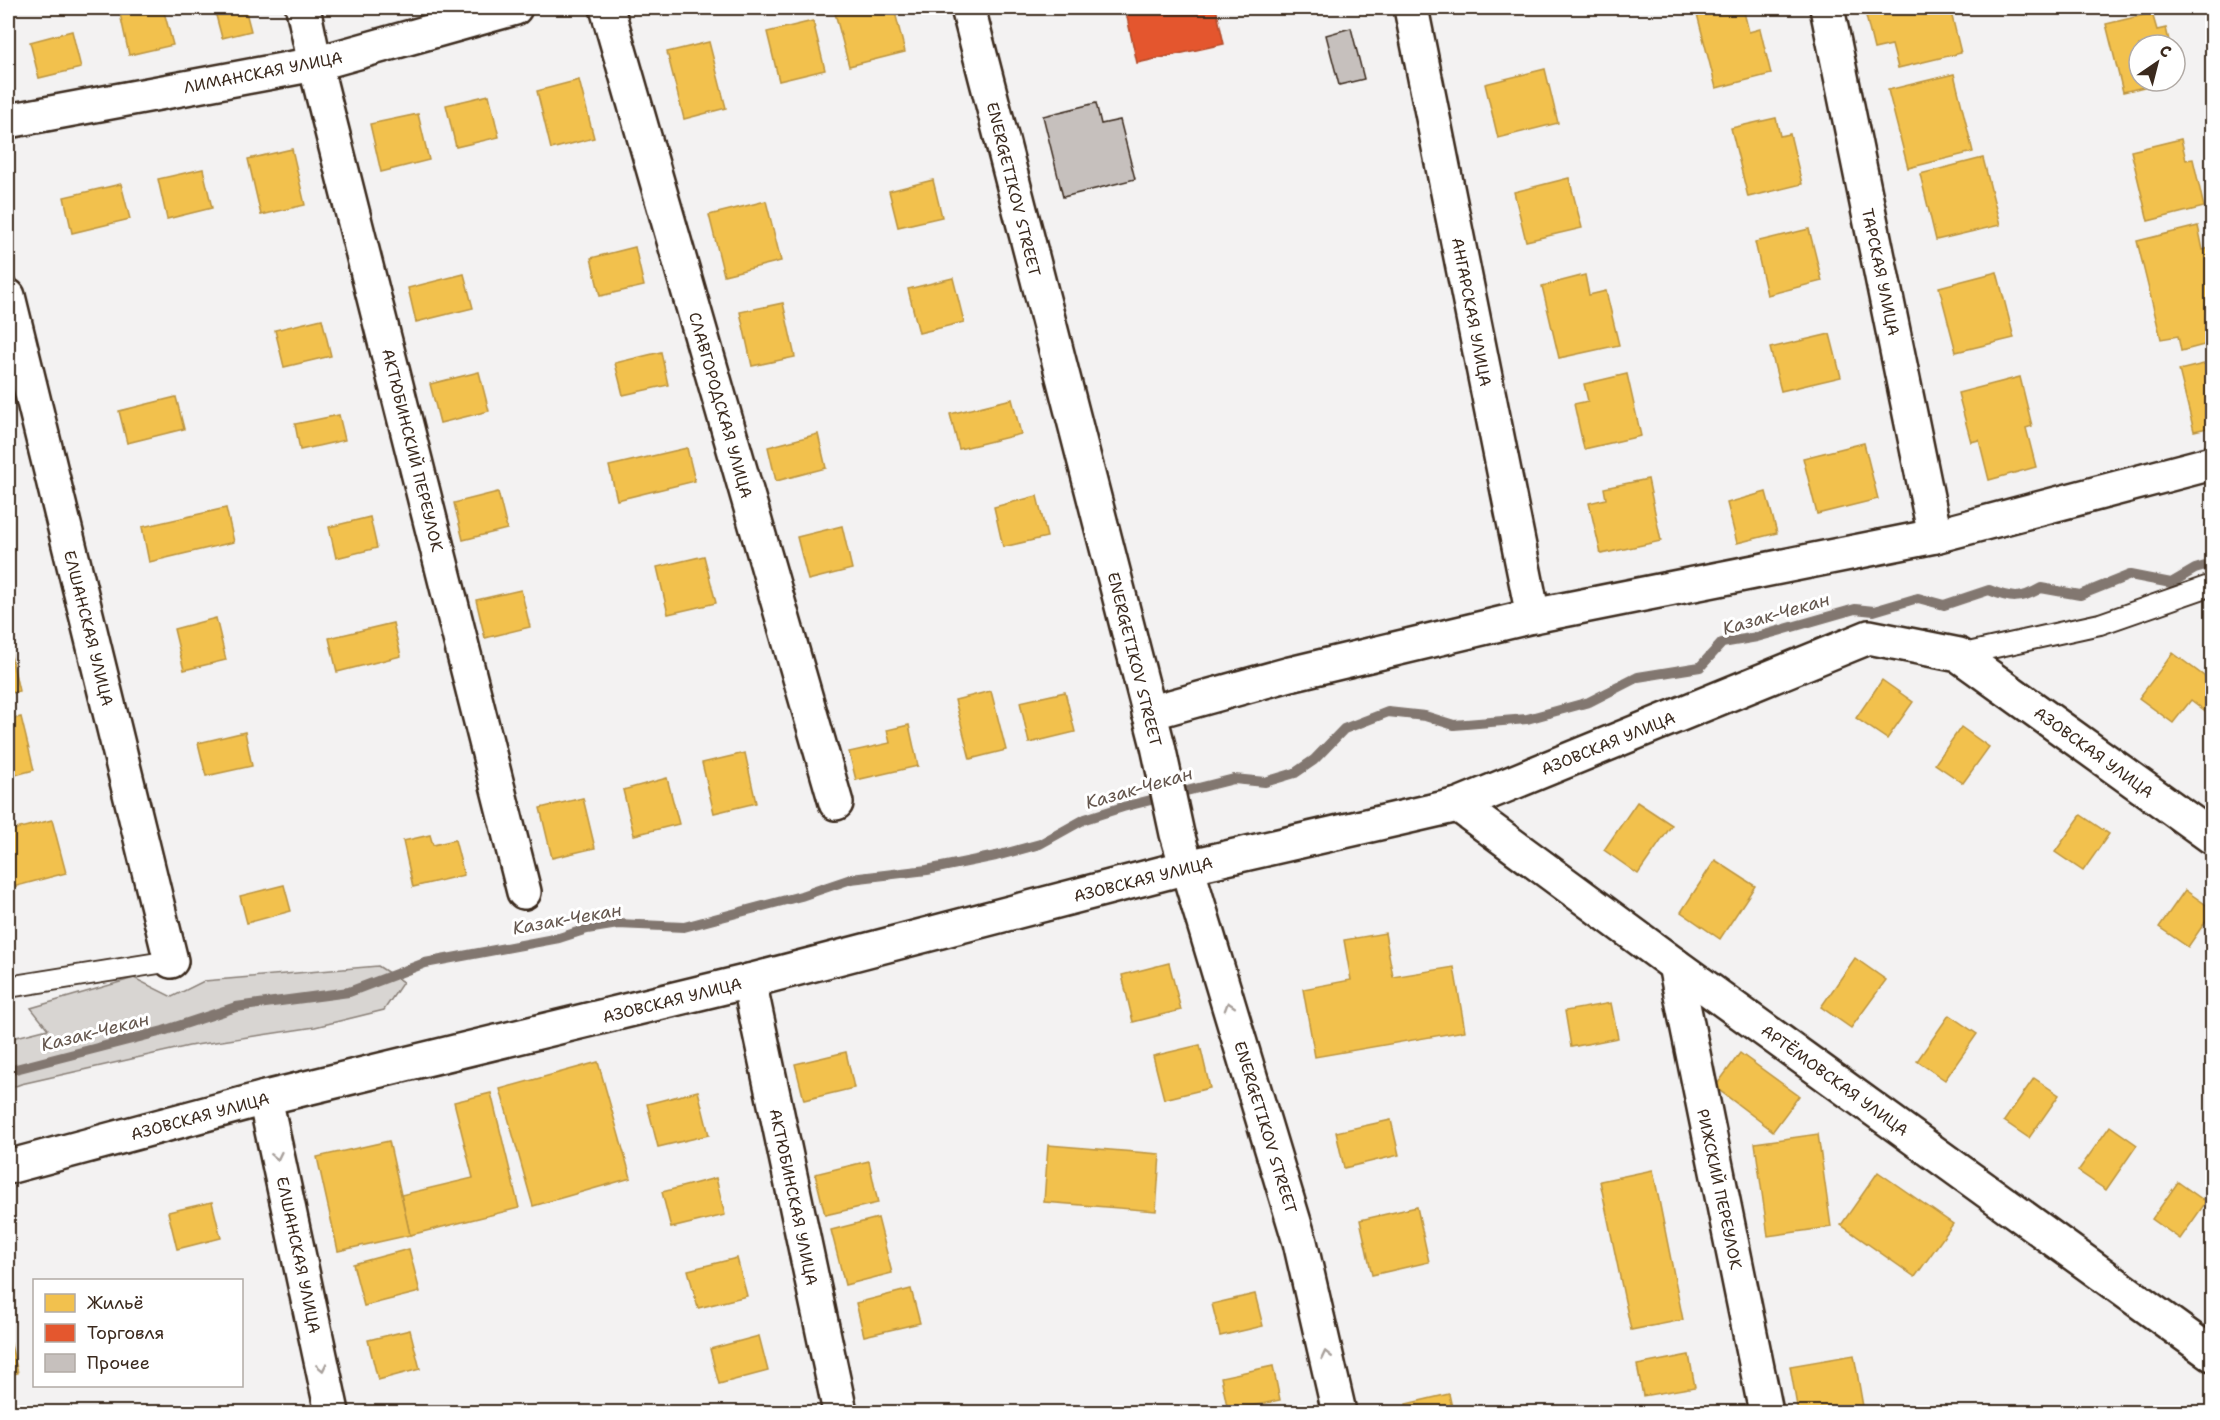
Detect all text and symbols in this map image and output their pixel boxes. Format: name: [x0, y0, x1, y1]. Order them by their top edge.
north arrow: [2127, 33, 2187, 93]
text: С: [2155, 40, 2176, 63]
street label: ЛИМАНСКАЯ УЛИЦА: [182, 47, 344, 98]
street label: ENERGETIKOV STREET: [982, 100, 1045, 279]
street label: ТАРСКАЯ УЛИЦА: [1857, 206, 1904, 338]
street label: АНГАРСКАЯ УЛИЦА: [1447, 236, 1496, 388]
street label: СЛАВГОРОДСКАЯ УЛИЦА: [684, 310, 757, 501]
street label: АКТЮБИНСКИЙ ПЕРЕУЛОК: [377, 346, 448, 555]
street label: ЕЛШАНСКАЯ УЛИЦА: [59, 548, 118, 708]
street label: ENERGETIKOV STREET: [1103, 570, 1166, 749]
water label: Казак-Чекан: [1720, 587, 1833, 641]
street label: АЗОВСКАЯ УЛИЦА: [2030, 702, 2158, 803]
street label: АЗОВСКАЯ УЛИЦА: [1538, 707, 1678, 780]
water label: Казак-Чекан: [1083, 761, 1196, 815]
street label: АЗОВСКАЯ УЛИЦА: [1071, 852, 1215, 907]
water label: Казак-Чекан: [511, 898, 624, 940]
street label: АЗОВСКАЯ УЛИЦА: [600, 973, 744, 1028]
one-way arrow: [1224, 1001, 1236, 1012]
water label: Казак-Чекан: [38, 1007, 152, 1057]
street label: АРТЁМОВСКАЯ УЛИЦА: [1757, 1020, 1912, 1141]
street label: ENERGETIKOV STREET: [1229, 1039, 1302, 1216]
street label: АЗОВСКАЯ УЛИЦА: [128, 1088, 272, 1145]
street label: АКТЮБИНСКАЯ УЛИЦА: [765, 1107, 823, 1287]
street label: РИЖСКИЙ ПЕРЕУЛОК: [1692, 1107, 1747, 1272]
one-way arrow: [270, 1150, 283, 1160]
street label: ЕЛШАНСКАЯ УЛИЦА: [272, 1175, 325, 1335]
legend: [33, 1279, 243, 1387]
text: Жильё: [87, 1291, 144, 1315]
text: Торговля: [87, 1321, 165, 1345]
text: Прочее: [87, 1351, 150, 1375]
one-way arrow: [1320, 1351, 1333, 1361]
one-way arrow: [315, 1362, 328, 1372]

